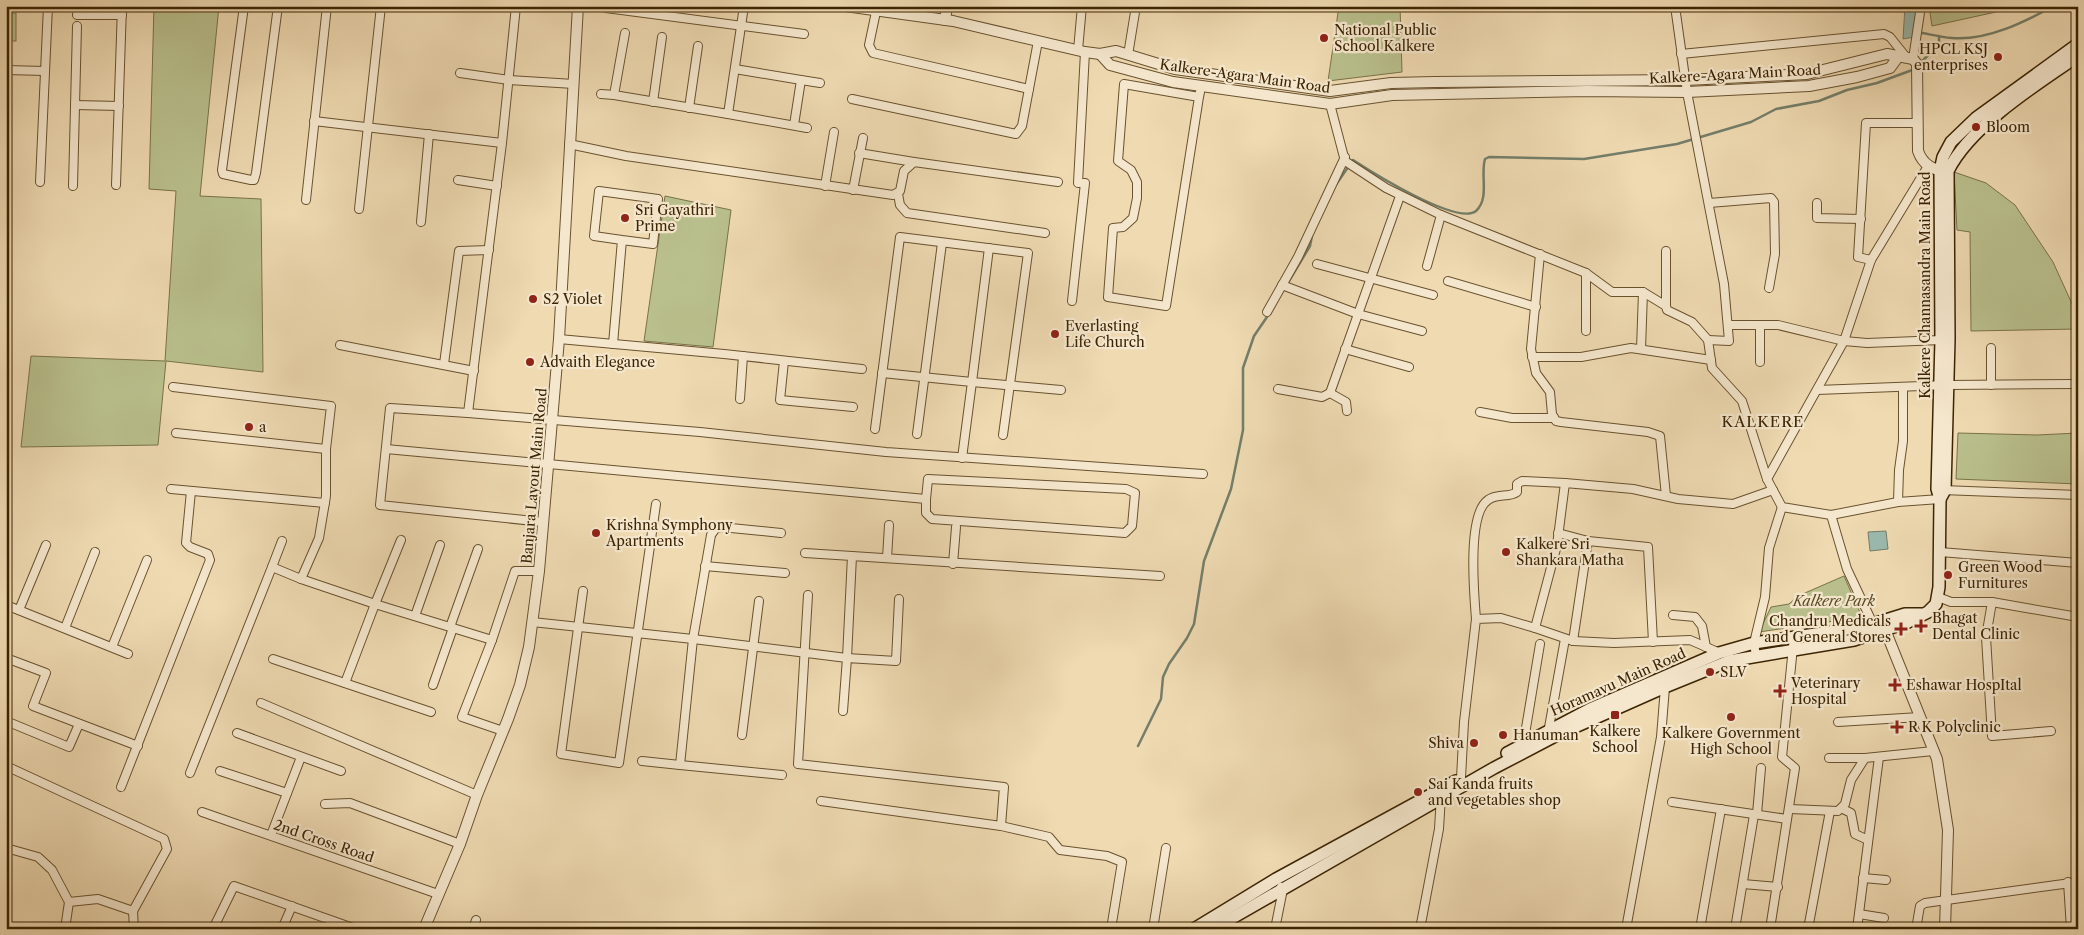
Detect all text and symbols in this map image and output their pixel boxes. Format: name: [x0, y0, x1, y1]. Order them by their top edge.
place label: National Public School Kalkere: [1334, 21, 1437, 55]
marker: National Public School Kalkere: [1318, 32, 1330, 44]
place label: HPCL KSJ enterprises: [1914, 40, 1988, 74]
marker: HPCL KSJ enterprises: [1992, 51, 2004, 63]
street label: Kalkere-Agara Main Road: [1159, 55, 1332, 97]
street label: Kalkere-Agara Main Road: [1649, 60, 1822, 87]
place label: Bloom: [1986, 118, 2030, 136]
marker: Bloom: [1970, 121, 1982, 133]
street label: Kalkere Channasandra Main Road: [1916, 171, 1934, 399]
place label: Sri Gayathri Prime: [635, 201, 714, 235]
marker: Sri Gayathri Prime: [619, 212, 631, 224]
place label: S2 Violet: [543, 290, 603, 308]
marker: S2 Violet: [527, 293, 539, 305]
place label: Everlasting Life Church: [1065, 317, 1145, 351]
marker: Everlasting Life Church: [1049, 328, 1061, 340]
place label: Advaith Elegance: [539, 353, 655, 371]
marker: Advaith Elegance: [524, 356, 536, 368]
street label: Banjara Layout Main Road: [517, 387, 551, 565]
district label: KALKERE: [1722, 412, 1804, 431]
place label: a: [259, 418, 267, 436]
marker: a: [243, 421, 255, 433]
place label: Krishna Symphony Apartments: [605, 516, 733, 550]
marker: Krishna Symphony Apartments: [590, 527, 602, 539]
place label: Kalkere Sri Shankara Matha: [1516, 535, 1624, 569]
marker: Kalkere Sri Shankara Matha: [1500, 546, 1512, 558]
place label: Green Wood Furnitures: [1958, 558, 2043, 592]
marker: Green Wood Furnitures: [1942, 569, 1954, 581]
park label: Kalkere Park: [1792, 592, 1876, 610]
place label: Bhagat Dental Clinic: [1932, 609, 2020, 643]
place label: Chandru Medicals and General Stores: [1764, 612, 1891, 646]
marker: Bhagat Dental Clinic: [1914, 619, 1928, 633]
marker: Chandru Medicals and General Stores: [1895, 623, 1907, 635]
street label: Horamavu Main Road: [1548, 644, 1689, 720]
place label: SLV: [1720, 663, 1747, 681]
marker: SLV: [1704, 666, 1716, 678]
place label: Veterinary Hospital: [1790, 674, 1861, 708]
place label: Eshawar HospItal: [1906, 676, 2022, 694]
marker: Eshawar HospItal: [1888, 678, 1902, 692]
marker: Veterinary Hospital: [1773, 684, 1787, 698]
marker: Kalkere School: [1609, 709, 1621, 721]
marker: Kalkere Government High School: [1725, 711, 1737, 723]
place label: R K Polyclinic: [1908, 718, 2001, 736]
marker: R K Polyclinic: [1890, 720, 1904, 734]
place label: Kalkere School: [1589, 722, 1641, 756]
place label: Kalkere Government High School: [1662, 724, 1800, 758]
place label: Hanuman: [1513, 726, 1579, 744]
marker: Hanuman: [1497, 729, 1509, 741]
place label: Shiva: [1428, 734, 1465, 752]
marker: Shiva: [1468, 737, 1480, 749]
place label: Sai Kanda fruits and vegetables shop: [1428, 775, 1561, 809]
marker: Sai Kanda fruits and vegetables shop: [1412, 786, 1424, 798]
street label: 2nd Cross Road: [272, 815, 377, 867]

